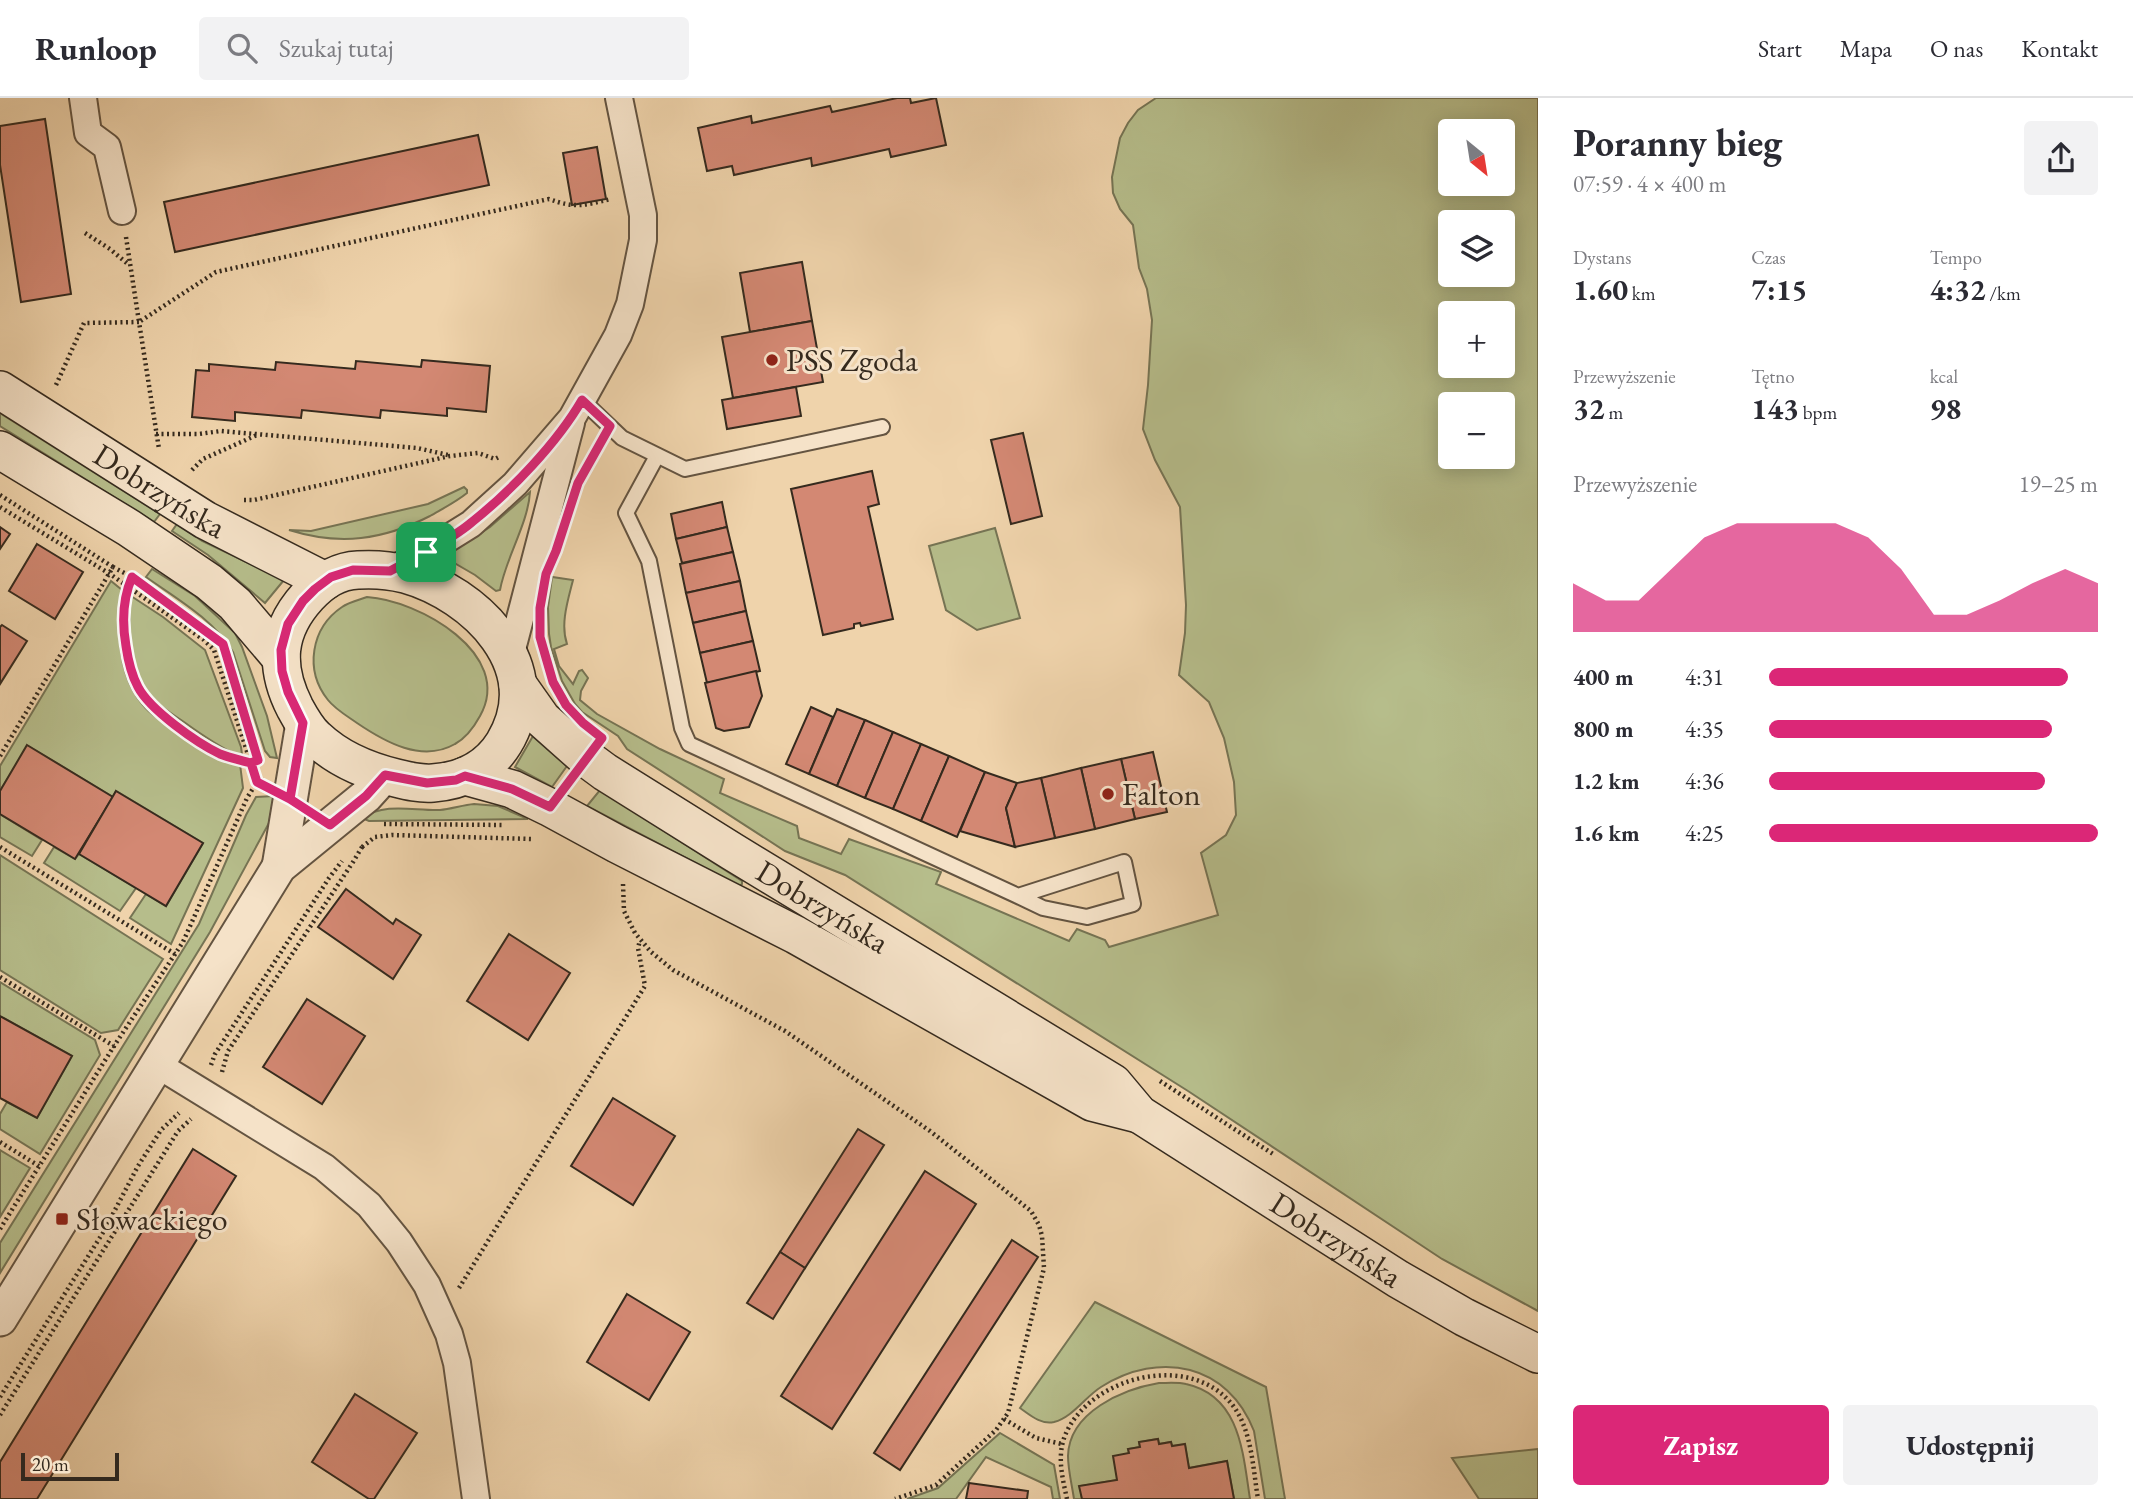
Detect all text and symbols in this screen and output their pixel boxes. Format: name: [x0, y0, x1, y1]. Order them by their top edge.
search box: [199, 17, 689, 80]
text: Runloop: [35, 27, 157, 70]
icon: search: [223, 29, 261, 67]
text: Szukaj tutaj: [279, 31, 394, 65]
text: Start: [1758, 33, 1802, 64]
text: Mapa: [1840, 33, 1892, 64]
text: O nas: [1930, 33, 1983, 64]
text: Kontakt: [2021, 33, 2098, 64]
text: Poranny bieg: [1573, 118, 1782, 167]
north arrow: [1438, 119, 1516, 196]
map controls: [1438, 119, 1515, 469]
button: share: [2024, 121, 2098, 195]
text: 07:59 · 4 × 400 m: [1573, 169, 1726, 199]
button: layers: [1438, 210, 1515, 287]
text: Dystans: [1573, 245, 1632, 270]
text: Czas: [1751, 245, 1786, 270]
text: Tempo: [1930, 245, 1982, 270]
text: 1.60: [1573, 270, 1628, 309]
text: 7:15: [1751, 270, 1807, 309]
text: 4:32: [1930, 270, 1986, 309]
text: km: [1628, 281, 1656, 306]
text: /km: [1986, 281, 2021, 306]
button: +: [1438, 301, 1515, 378]
place label: PSS Zgoda: [786, 339, 918, 381]
marker: PSS Zgoda: [764, 352, 780, 368]
text: Przewyższenie: [1573, 364, 1676, 389]
text: Tętno: [1751, 364, 1795, 389]
text: kcal: [1930, 364, 1958, 389]
text: 32: [1573, 389, 1605, 428]
text: 143: [1751, 389, 1799, 428]
text: 98: [1930, 389, 1961, 428]
button: −: [1438, 392, 1515, 469]
text: m: [1605, 400, 1623, 425]
text: bpm: [1799, 400, 1837, 425]
street label: Dobrzyńska: [86, 434, 233, 548]
text: Przewyższenie: [1573, 469, 1697, 499]
text: 19–25 m: [2019, 469, 2098, 499]
pin: [396, 522, 456, 582]
icon: arrive: [407, 533, 445, 571]
text: 400 m: [1573, 662, 1634, 692]
text: 4:31: [1685, 662, 1724, 692]
text: 800 m: [1573, 714, 1634, 744]
text: 4:35: [1685, 714, 1724, 744]
text: 1.2 km: [1573, 766, 1640, 796]
text: 4:36: [1685, 766, 1724, 796]
place label: Falton: [1122, 773, 1201, 815]
marker: Falton: [1100, 786, 1116, 802]
text: 1.6 km: [1573, 818, 1640, 848]
text: 4:25: [1685, 818, 1724, 848]
street label: Dobrzyńska: [748, 850, 897, 963]
street label: Dobrzyńska: [1262, 1182, 1410, 1297]
place label: Słowackiego: [76, 1198, 228, 1240]
marker: Słowackiego: [54, 1211, 70, 1227]
button: Zapisz: [1573, 1405, 1829, 1485]
button: Udostępnij: [1843, 1405, 2098, 1485]
scale bar: [21, 1450, 119, 1482]
text: 20 m: [32, 1452, 69, 1477]

